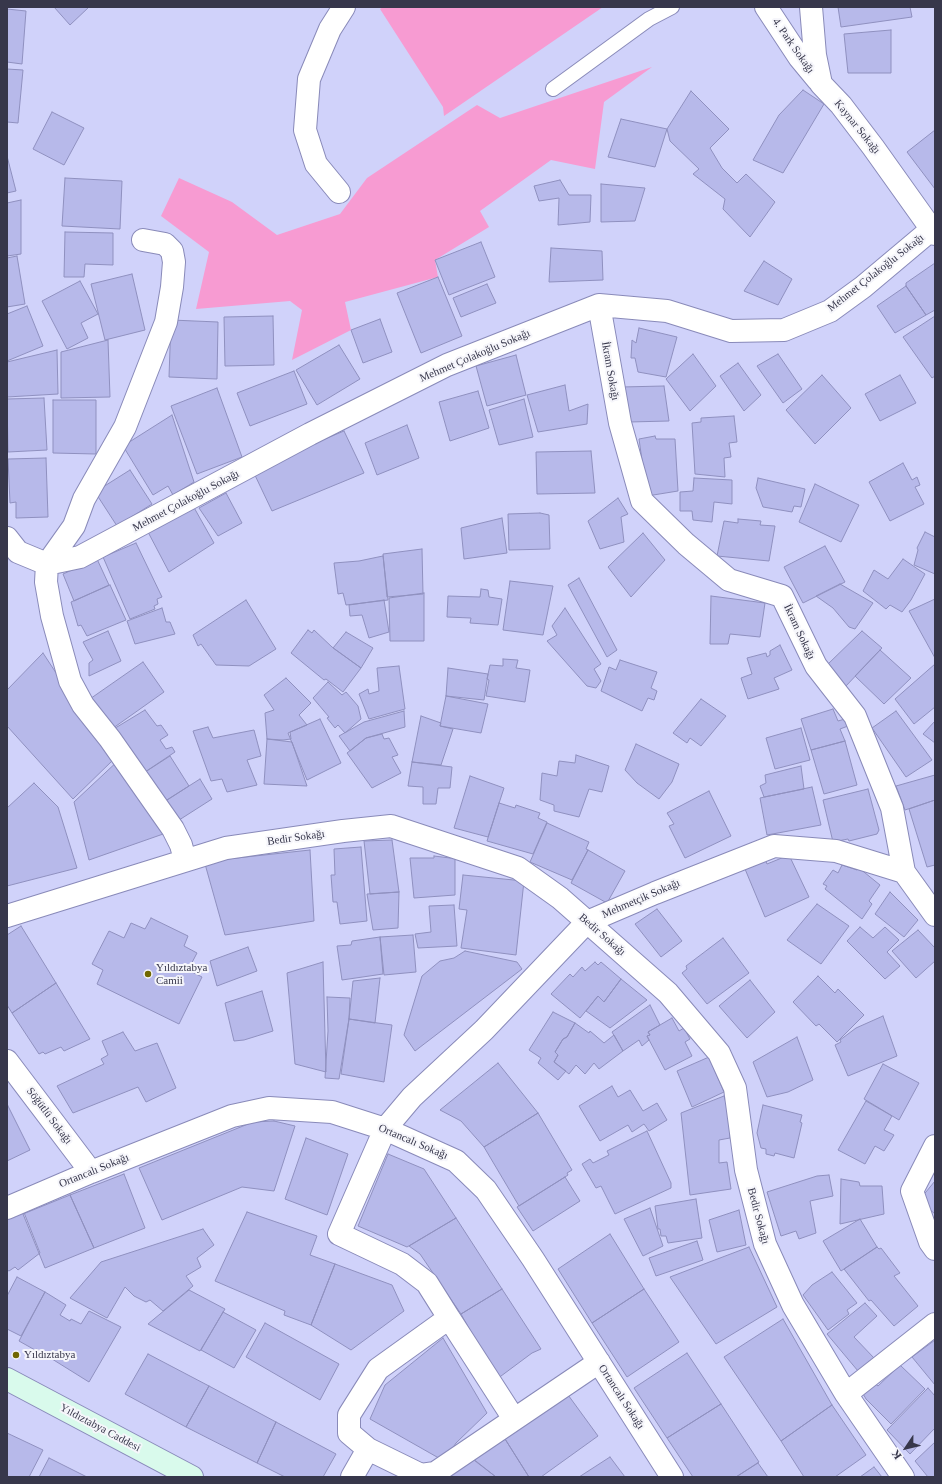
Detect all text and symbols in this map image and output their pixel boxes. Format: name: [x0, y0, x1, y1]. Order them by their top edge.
street label: 4. Park Sokağı: [769, 16, 817, 76]
street label: Kaynar Sokağı: [831, 97, 883, 157]
street label: Mehmet Çolakoğlu Sokağı: [825, 231, 927, 315]
street label: Mehmet Çolakoğlu Sokağı: [418, 327, 532, 385]
street label: İkram Sokağı: [598, 341, 622, 401]
street label: Mehmet Çolakoğlu Sokağı: [131, 467, 241, 535]
street label: İkram Sokağı: [780, 602, 818, 662]
street label: Bedir Sokağı: [266, 827, 326, 849]
street label: Mehmetçik Sokağı: [600, 877, 682, 921]
street label: Bedir Sokağı: [576, 911, 628, 959]
place label: Yıldıztabya Camii: [156, 961, 207, 987]
marker: Yıldıztabya Camii: [143, 969, 153, 979]
street label: Söğütlü Sokağı: [23, 1085, 75, 1147]
street label: Ortancalı Sokağı: [376, 1121, 450, 1163]
street label: Ortancalı Sokağı: [57, 1151, 131, 1191]
street label: Bedir Sokağı: [744, 1186, 772, 1246]
place label: Yıldıztabya: [24, 1348, 75, 1362]
marker: Yıldıztabya: [11, 1350, 21, 1360]
street label: Ortancalı Sokağı: [595, 1362, 647, 1432]
street label: Yıldıztabya Caddesi: [57, 1401, 143, 1455]
north arrow: [886, 1428, 926, 1468]
text: K: [889, 1448, 904, 1462]

